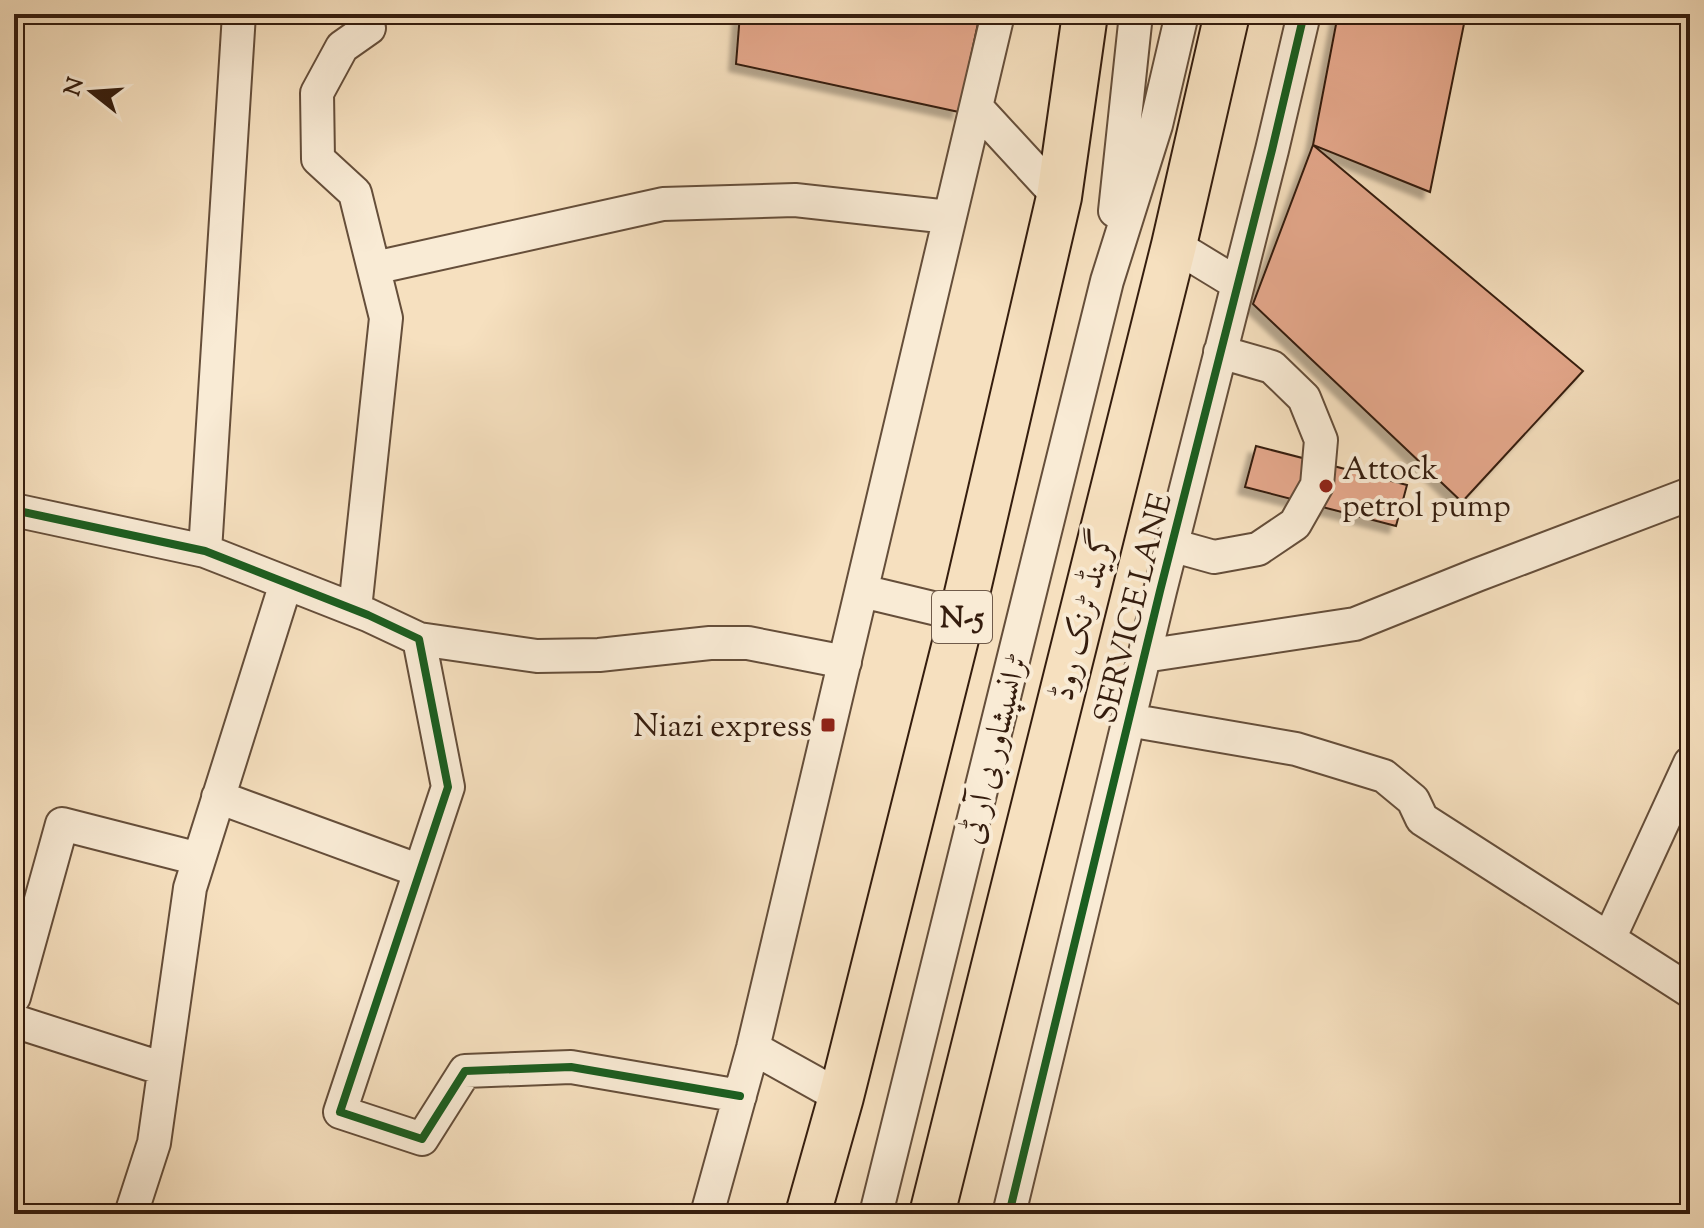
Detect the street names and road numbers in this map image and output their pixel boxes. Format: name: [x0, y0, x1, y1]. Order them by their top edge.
street label: SERVICE LANE: [1084, 489, 1186, 729]
street label: گرینڈ ٹرنک روڈ: [1040, 525, 1128, 706]
road number: N-5: [932, 591, 992, 643]
street label: ٹرانسپشاور بی آر ٹی: [950, 648, 1042, 849]

